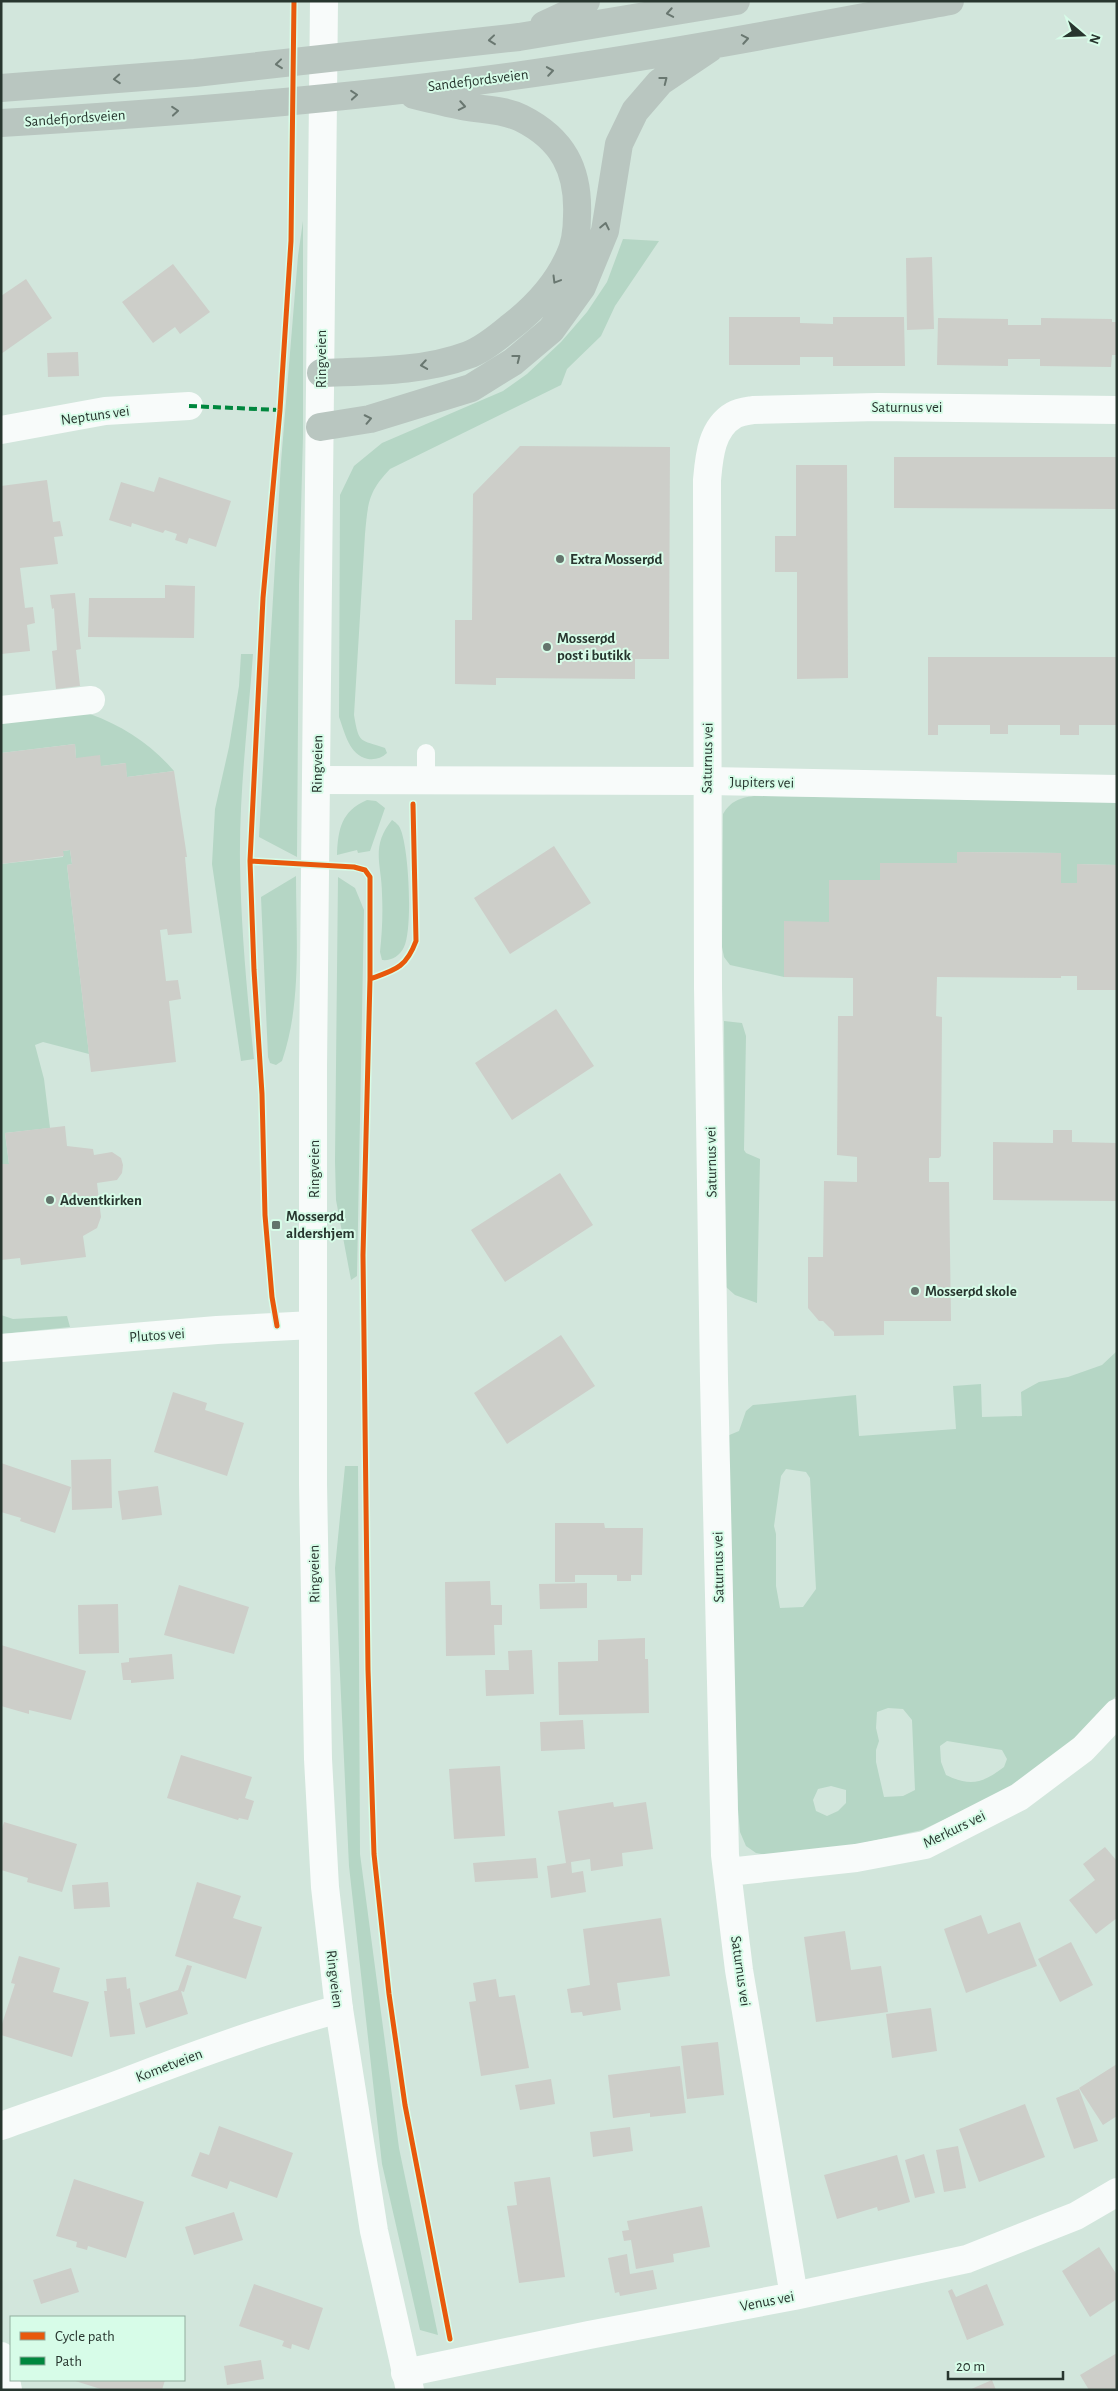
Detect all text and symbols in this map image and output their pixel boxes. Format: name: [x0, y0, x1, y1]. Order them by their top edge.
one-way arrow: [666, 7, 675, 17]
north arrow: [1058, 10, 1108, 60]
text: N: [1086, 32, 1103, 46]
one-way arrow: [488, 34, 496, 45]
one-way arrow: [741, 35, 750, 45]
one-way arrow: [274, 58, 282, 69]
one-way arrow: [546, 66, 554, 76]
street label: Sandefjordsveien: [427, 67, 529, 94]
one-way arrow: [113, 73, 121, 84]
one-way arrow: [658, 77, 668, 86]
one-way arrow: [350, 89, 358, 100]
one-way arrow: [458, 100, 467, 110]
one-way arrow: [171, 105, 179, 116]
street label: Sandefjordsveien: [24, 107, 126, 130]
one-way arrow: [599, 222, 610, 231]
one-way arrow: [553, 274, 563, 283]
street label: Ringveien: [314, 330, 329, 388]
one-way arrow: [511, 356, 520, 364]
one-way arrow: [420, 359, 428, 370]
street label: Saturnus vei: [872, 400, 942, 415]
street label: Neptuns vei: [60, 403, 130, 428]
one-way arrow: [364, 414, 372, 425]
place label: Extra Mosserød: [570, 552, 663, 567]
marker: Extra Mosserød: [554, 553, 566, 565]
place label: Mosserød post i butikk: [557, 631, 632, 663]
marker: Mosserød post i butikk: [541, 641, 553, 653]
street label: Saturnus vei: [699, 722, 716, 794]
street label: Ringveien: [309, 735, 326, 793]
street label: Jupiters vei: [730, 774, 794, 791]
street label: Saturnus vei: [703, 1126, 720, 1198]
street label: Ringveien: [307, 1140, 322, 1198]
place label: Adventkirken: [60, 1193, 142, 1208]
marker: Adventkirken: [44, 1194, 56, 1206]
place label: Mosserød aldershjem: [286, 1209, 355, 1241]
marker: Mosserød aldershjem: [270, 1219, 282, 1231]
place label: Mosserød skole: [925, 1284, 1017, 1299]
marker: Mosserød skole: [909, 1285, 921, 1297]
street label: Plutos vei: [129, 1326, 185, 1345]
street label: Saturnus vei: [710, 1531, 727, 1603]
street label: Ringveien: [306, 1545, 323, 1603]
street label: Merkurs vei: [921, 1808, 988, 1851]
street label: Saturnus vei: [728, 1935, 753, 2007]
street label: Ringveien: [324, 1949, 346, 2009]
street label: Kometveien: [134, 2046, 205, 2085]
street label: Venus vei: [739, 2289, 795, 2314]
legend: [10, 2316, 185, 2381]
text: Cycle path: [55, 2329, 115, 2344]
scale bar: [948, 2348, 1063, 2380]
text: Path: [55, 2354, 82, 2369]
text: 20 m: [956, 2359, 985, 2374]

